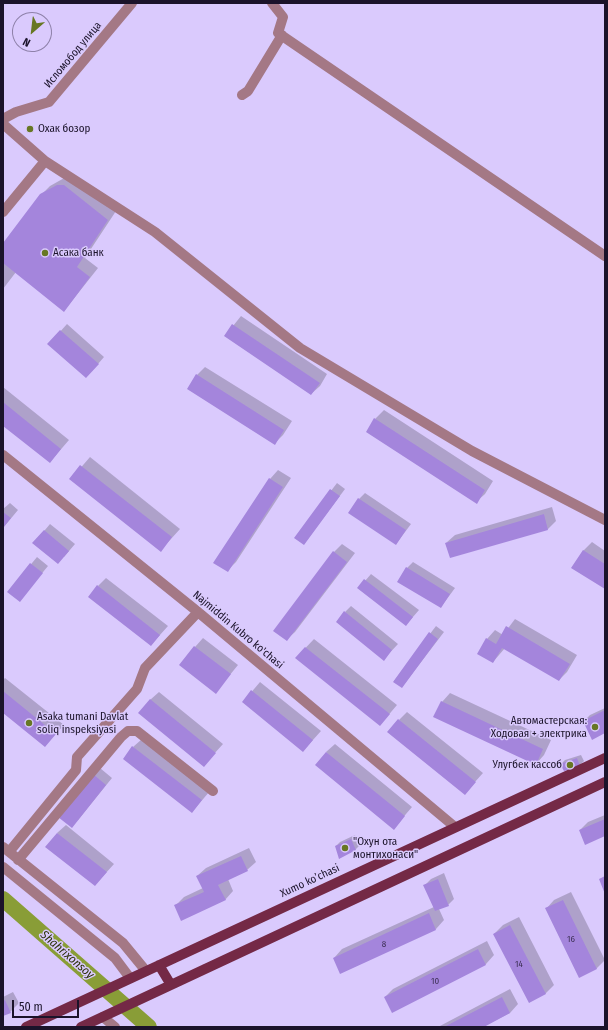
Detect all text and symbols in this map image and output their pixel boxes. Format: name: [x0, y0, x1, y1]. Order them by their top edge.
north arrow: [12, 12, 52, 52]
street label: Исломобод улица: [41, 19, 105, 91]
text: N: [21, 35, 33, 49]
place label: Охак бозор: [38, 122, 90, 136]
marker: Охак бозор: [25, 124, 35, 134]
place label: Асака банк: [53, 246, 104, 260]
marker: Асака банк: [40, 248, 50, 258]
street label: Najmiddin Kubro ko'chasi: [190, 588, 286, 672]
place label: Asaka tumani Davlat soliq inspeksiyasi: [37, 710, 128, 736]
place label: Автомастерская: Ходовая + электрика: [491, 714, 587, 740]
marker: Asaka tumani Davlat soliq inspeksiyasi: [24, 718, 34, 728]
marker: Автомастерская: Ходовая + электрика: [590, 722, 600, 732]
place label: Улугбек кассоб: [493, 758, 562, 772]
marker: Улугбек кассоб: [565, 760, 575, 770]
place label: "Охун ота монтихонаси": [353, 835, 418, 861]
marker: "Охун ота монтихонаси": [340, 843, 350, 853]
street label: Xumo ko’chasi: [278, 861, 342, 901]
water label: Shahrixonsoy: [37, 928, 97, 982]
house number: 16: [567, 934, 575, 944]
house number: 8: [382, 939, 386, 949]
house number: 14: [515, 959, 523, 969]
house number: 10: [431, 976, 439, 986]
scale bar: [14, 992, 81, 1018]
text: 50 m: [19, 1000, 43, 1014]

